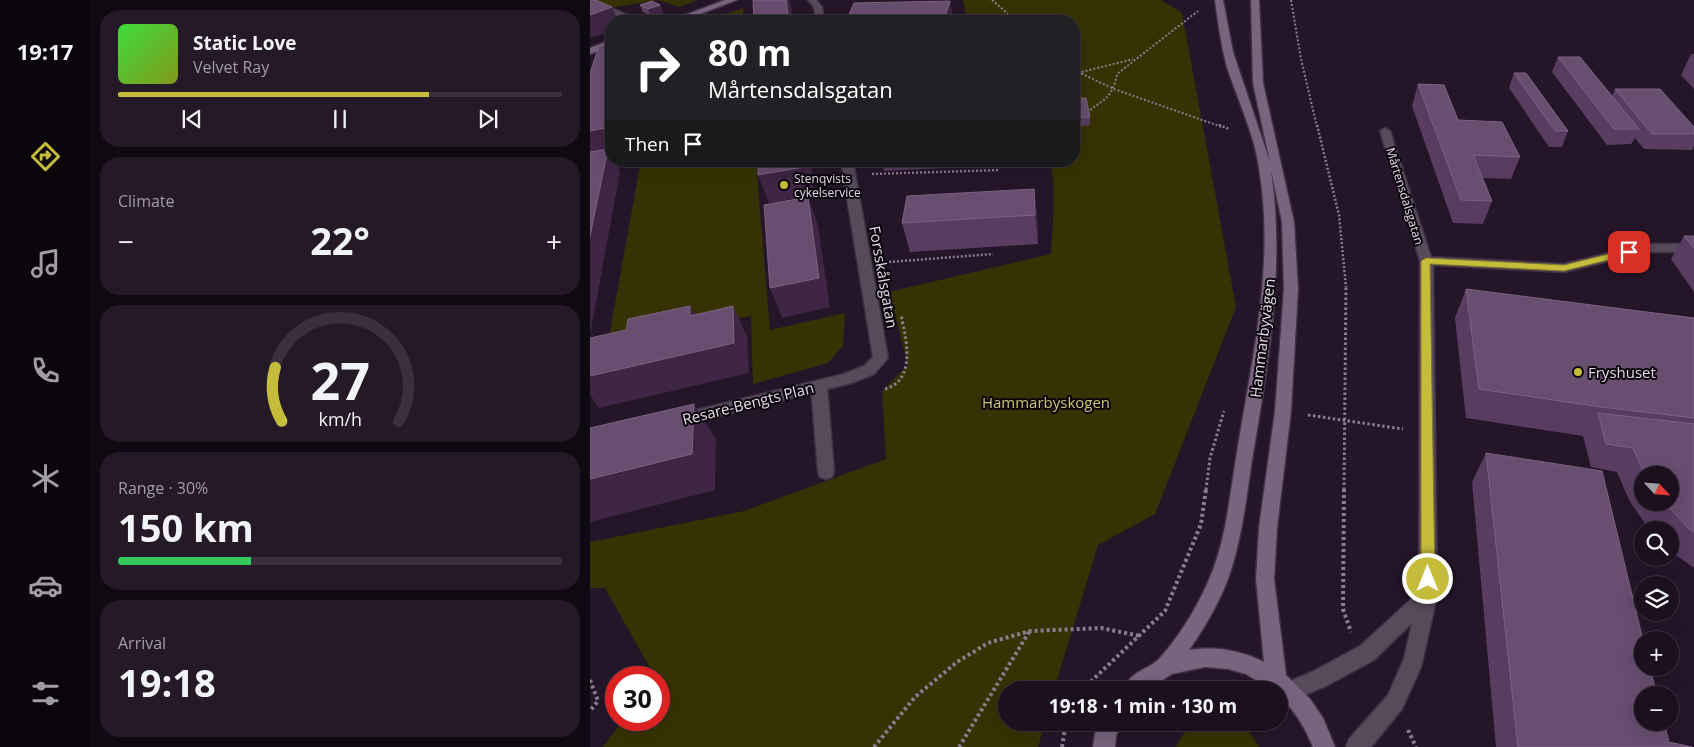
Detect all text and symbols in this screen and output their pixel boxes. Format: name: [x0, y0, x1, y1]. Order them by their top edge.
text: 80 m: [708, 29, 791, 76]
text: Static Love: [193, 30, 296, 56]
icon: right: [625, 35, 690, 100]
text: 19:17: [17, 36, 73, 66]
text: Velvet Ray: [193, 56, 269, 78]
text: Mårtensdalsgatan: [708, 74, 893, 104]
icon: previous: [178, 105, 206, 133]
icon: pause: [326, 105, 354, 133]
icon: next: [474, 105, 502, 133]
icon: arrive: [679, 130, 707, 158]
text: Then: [625, 131, 669, 157]
icon: directions: [28, 139, 63, 174]
street label: Mårtensdalsgatan: [1382, 145, 1428, 247]
place label: Stenqvists cykelservice: [794, 170, 861, 201]
marker: Stenqvists cykelservice: [778, 179, 790, 191]
text: Climate: [118, 190, 175, 212]
text: 22°: [310, 214, 370, 266]
text: −: [118, 222, 134, 260]
text: +: [546, 222, 562, 260]
street label: Forsskålsgatan: [865, 224, 903, 330]
pin: [1608, 231, 1650, 273]
icon: arrive: [1615, 238, 1643, 266]
icon: music: [28, 246, 63, 281]
street label: Hammarbyvägen: [1245, 277, 1279, 399]
text: 27: [310, 344, 370, 415]
icon: phone: [28, 353, 63, 388]
place label: Fryshuset: [1588, 362, 1656, 382]
marker: Fryshuset: [1572, 366, 1584, 378]
street label: Resare-Bengts Plan: [680, 377, 816, 429]
park label: Hammarbyskogen: [982, 392, 1110, 412]
text: km/h: [318, 407, 362, 431]
icon: climate: [28, 461, 63, 496]
north arrow: [1634, 466, 1679, 511]
map controls: [1634, 466, 1679, 731]
text: Range · 30%: [118, 477, 208, 499]
text: 150 km: [118, 501, 254, 553]
button: search: [1634, 521, 1679, 566]
position arrow: [1401, 552, 1453, 604]
icon: car: [28, 568, 63, 603]
button: layers: [1634, 576, 1679, 621]
button: +: [1634, 631, 1679, 676]
text: Arrival: [118, 632, 166, 654]
text: 19:18: [118, 656, 216, 708]
speed limit sign: 30: [605, 666, 670, 731]
icon: filters: [28, 676, 63, 711]
button: −: [1634, 686, 1679, 731]
text: 19:18 · 1 min · 130 m: [1049, 693, 1237, 719]

